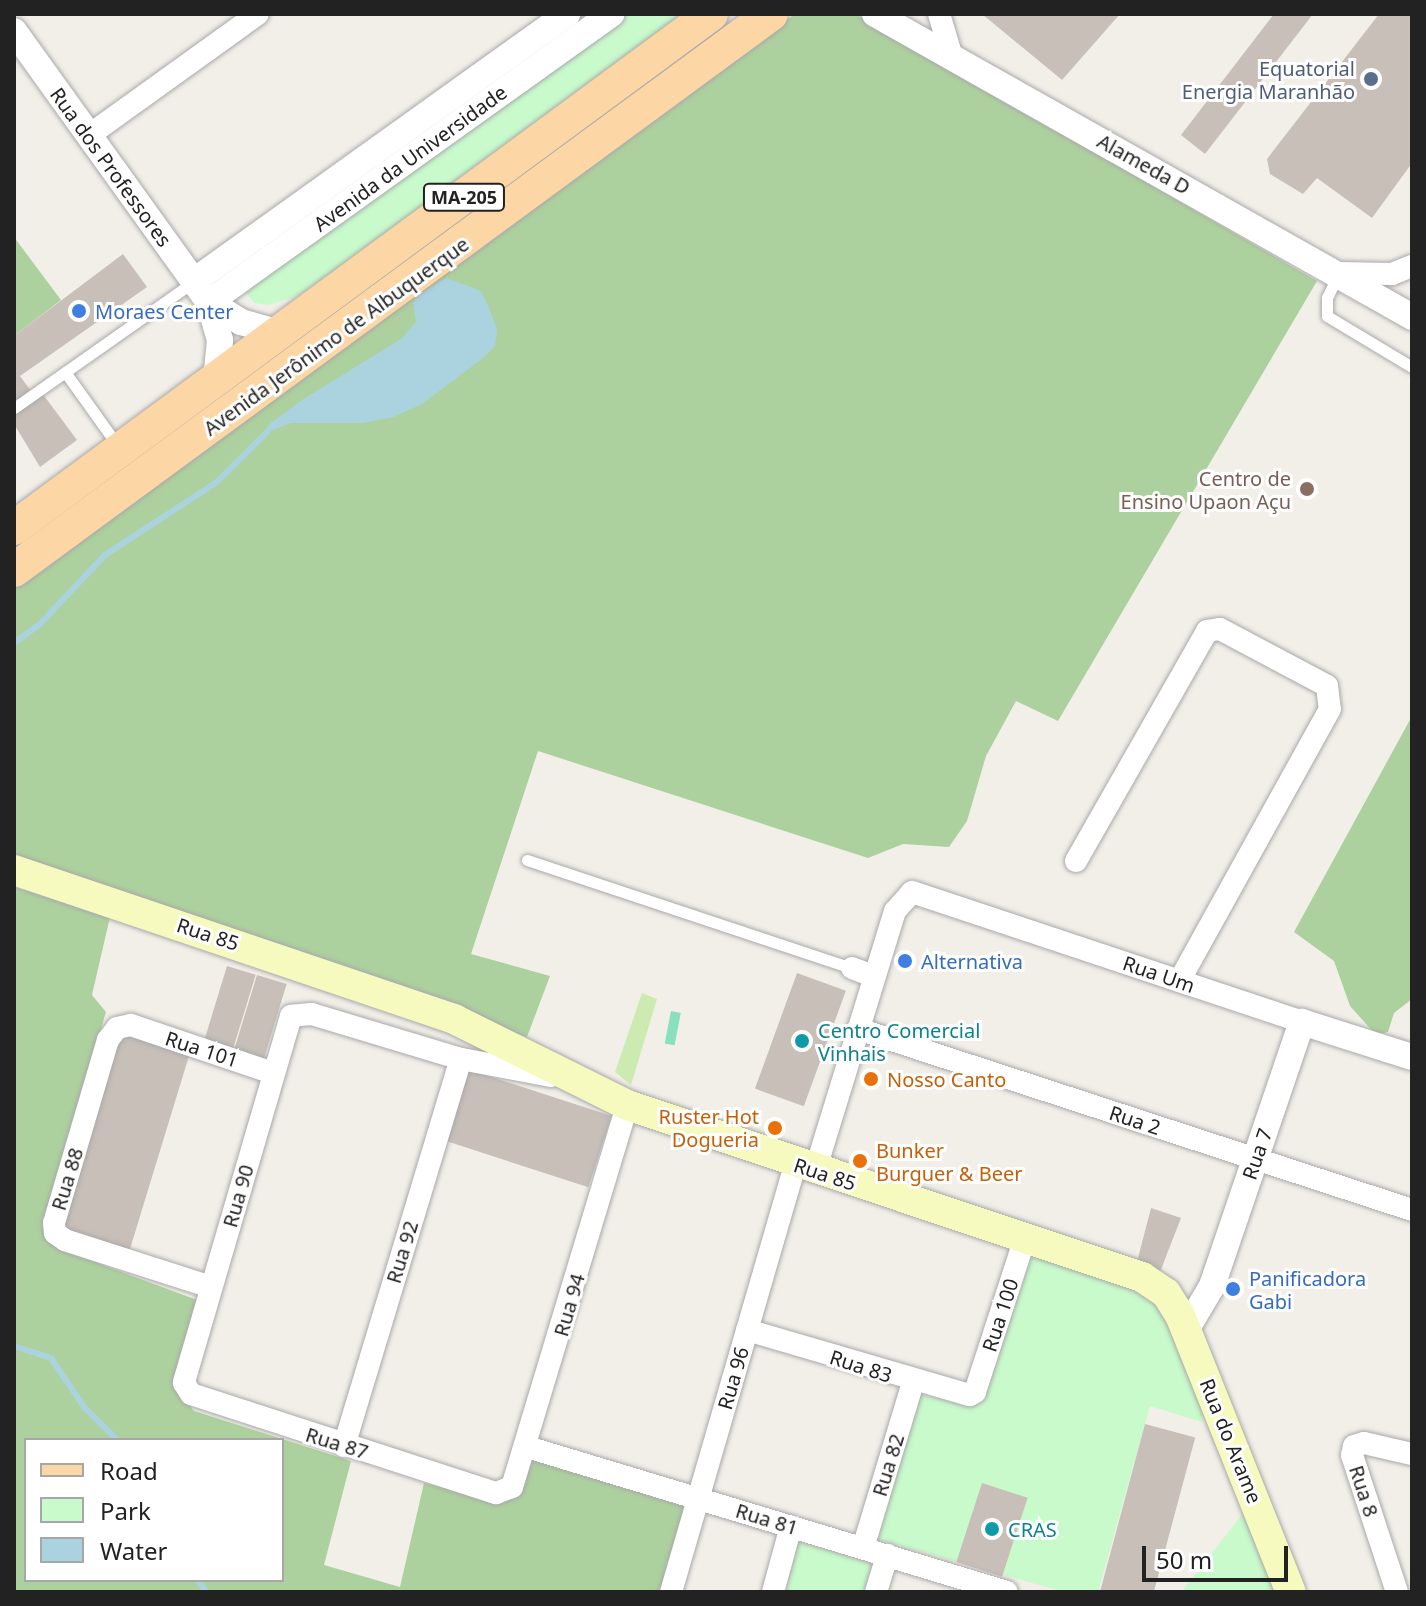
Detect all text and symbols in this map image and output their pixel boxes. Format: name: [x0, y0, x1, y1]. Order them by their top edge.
place label: Equatorial Energia Maranhão: [1182, 56, 1355, 103]
marker: Equatorial Energia Maranhão: [1362, 70, 1380, 88]
street label: Avenida da Universidade: [309, 80, 511, 236]
street label: Rua dos Professores: [45, 83, 177, 251]
street label: Alameda D: [1093, 129, 1195, 199]
road number: MA-205: [422, 183, 506, 211]
street label: Avenida Jerônimo de Albuquerque: [199, 232, 473, 440]
place label: Moraes Center: [95, 299, 233, 323]
marker: Moraes Center: [70, 302, 88, 320]
place label: Centro de Ensino Upaon Açu: [1121, 466, 1291, 513]
marker: Centro de Ensino Upaon Açu: [1298, 480, 1316, 498]
street label: Rua 85: [174, 913, 242, 955]
place label: Alternativa: [921, 949, 1023, 973]
street label: Rua Um: [1120, 951, 1198, 997]
marker: Alternativa: [896, 952, 914, 970]
place label: Centro Comercial Vinhais: [818, 1018, 980, 1065]
street label: Rua 101: [162, 1026, 242, 1072]
marker: Centro Comercial Vinhais: [793, 1032, 811, 1050]
place label: Nosso Canto: [887, 1067, 1006, 1091]
marker: Nosso Canto: [862, 1070, 880, 1088]
street label: Rua 2: [1106, 1100, 1164, 1140]
place label: Ruster Hot Dogueria: [659, 1104, 759, 1151]
marker: Ruster Hot Dogueria: [766, 1119, 784, 1137]
street label: Rua 7: [1237, 1125, 1277, 1183]
place label: Bunker Burguer & Beer: [876, 1138, 1022, 1185]
street label: Rua 88: [46, 1145, 88, 1213]
marker: Bunker Burguer & Beer: [851, 1152, 869, 1170]
street label: Rua 85: [791, 1153, 859, 1195]
street label: Rua 90: [218, 1162, 258, 1230]
street label: Rua 92: [381, 1218, 423, 1286]
place label: Panificadora Gabi: [1249, 1266, 1366, 1313]
street label: Rua 94: [549, 1271, 589, 1339]
street label: Rua 100: [977, 1275, 1023, 1355]
marker: Panificadora Gabi: [1224, 1280, 1242, 1298]
street label: Rua 96: [713, 1344, 753, 1412]
street label: Rua 83: [827, 1345, 895, 1387]
street label: Rua do Arame: [1195, 1375, 1267, 1507]
street label: Rua 87: [303, 1422, 371, 1464]
street label: Rua 82: [867, 1431, 909, 1499]
legend: [24, 1438, 284, 1582]
text: Road: [100, 1454, 158, 1487]
street label: Rua 8: [1344, 1462, 1384, 1520]
text: Park: [100, 1494, 151, 1527]
street label: Rua 81: [733, 1498, 801, 1540]
place label: CRAS: [1008, 1517, 1057, 1541]
marker: CRAS: [983, 1520, 1001, 1538]
scale bar: [1146, 1530, 1292, 1580]
text: Water: [100, 1534, 167, 1567]
text: 50 m: [1156, 1543, 1212, 1576]

